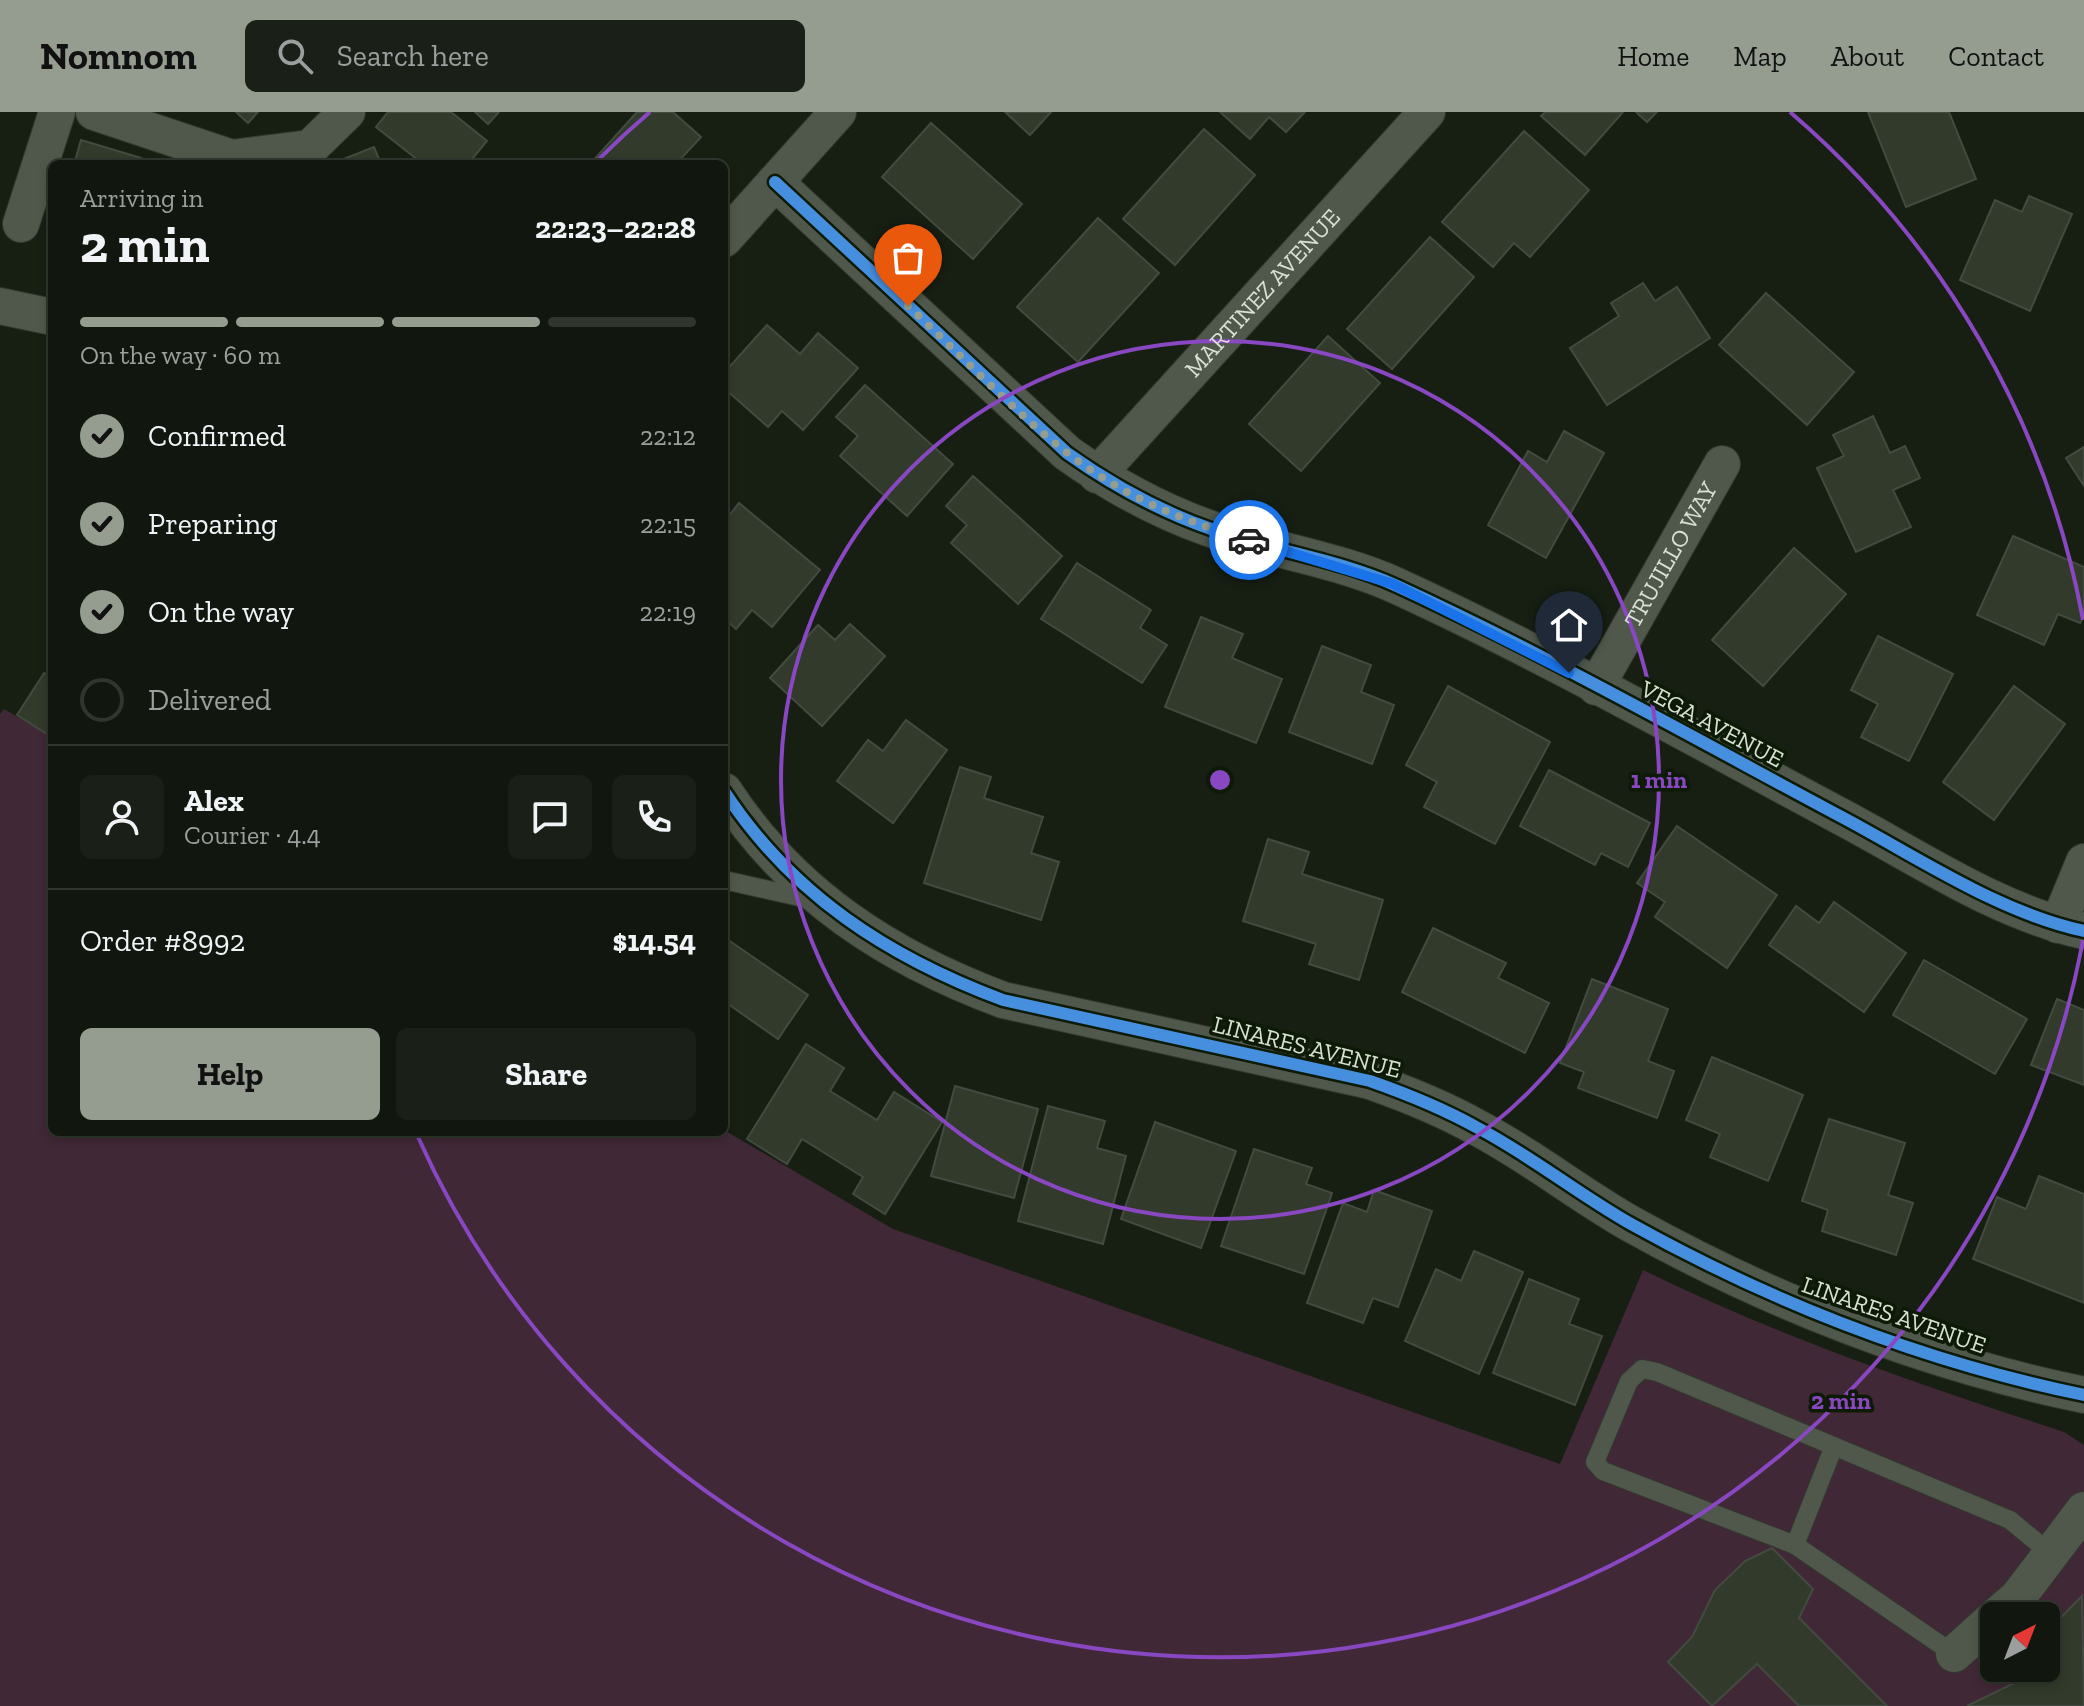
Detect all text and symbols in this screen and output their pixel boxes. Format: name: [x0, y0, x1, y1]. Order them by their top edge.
search box: [245, 20, 805, 92]
text: Nomnom: [40, 33, 197, 79]
icon: search: [273, 34, 317, 78]
text: Search here: [337, 38, 489, 74]
text: Home: [1617, 40, 1689, 73]
text: Map: [1733, 40, 1787, 73]
text: About: [1831, 40, 1904, 73]
text: Contact: [1948, 40, 2044, 73]
text: Arriving in: [80, 182, 203, 214]
street label: MARTINEZ AVENUE: [1178, 203, 1346, 383]
text: 22:23–22:28: [535, 210, 696, 246]
text: 2 min: [80, 213, 210, 275]
pin: [874, 224, 942, 306]
icon: bag: [886, 236, 930, 280]
text: On the way · 60 m: [80, 339, 281, 371]
icon: check: [80, 414, 124, 458]
text: Confirmed: [148, 418, 286, 454]
text: 22:12: [640, 420, 696, 452]
street label: TRUJILLO WAY: [1618, 476, 1723, 632]
courier: [1209, 500, 1289, 580]
icon: check: [80, 502, 124, 546]
text: Preparing: [148, 506, 278, 542]
text: 22:15: [640, 508, 696, 540]
icon: car: [1227, 518, 1271, 562]
icon: check: [80, 590, 124, 634]
pin: [1535, 591, 1603, 673]
text: On the way: [148, 594, 294, 630]
text: 22:19: [640, 596, 696, 628]
icon: home: [1547, 603, 1591, 647]
street label: VEGA AVENUE: [1635, 673, 1789, 773]
text: Delivered: [148, 682, 271, 718]
text: 1 min: [1631, 765, 1687, 794]
centre of rings: [1206, 766, 1234, 794]
button: person: [80, 775, 164, 859]
button: chat: [508, 775, 592, 859]
button: phone: [612, 775, 696, 859]
text: Alex: [184, 783, 244, 819]
text: Courier · 4.4: [184, 819, 321, 851]
text: Order #8992: [80, 923, 245, 959]
text: $14.54: [612, 923, 696, 959]
street label: LINARES AVENUE: [1210, 1009, 1404, 1084]
button: Help: [80, 1028, 380, 1120]
button: Share: [396, 1028, 696, 1120]
street label: LINARES AVENUE: [1798, 1269, 1990, 1360]
text: 2 min: [1811, 1386, 1871, 1415]
north arrow: [1980, 1602, 2060, 1682]
map controls: [1980, 1602, 2060, 1682]

